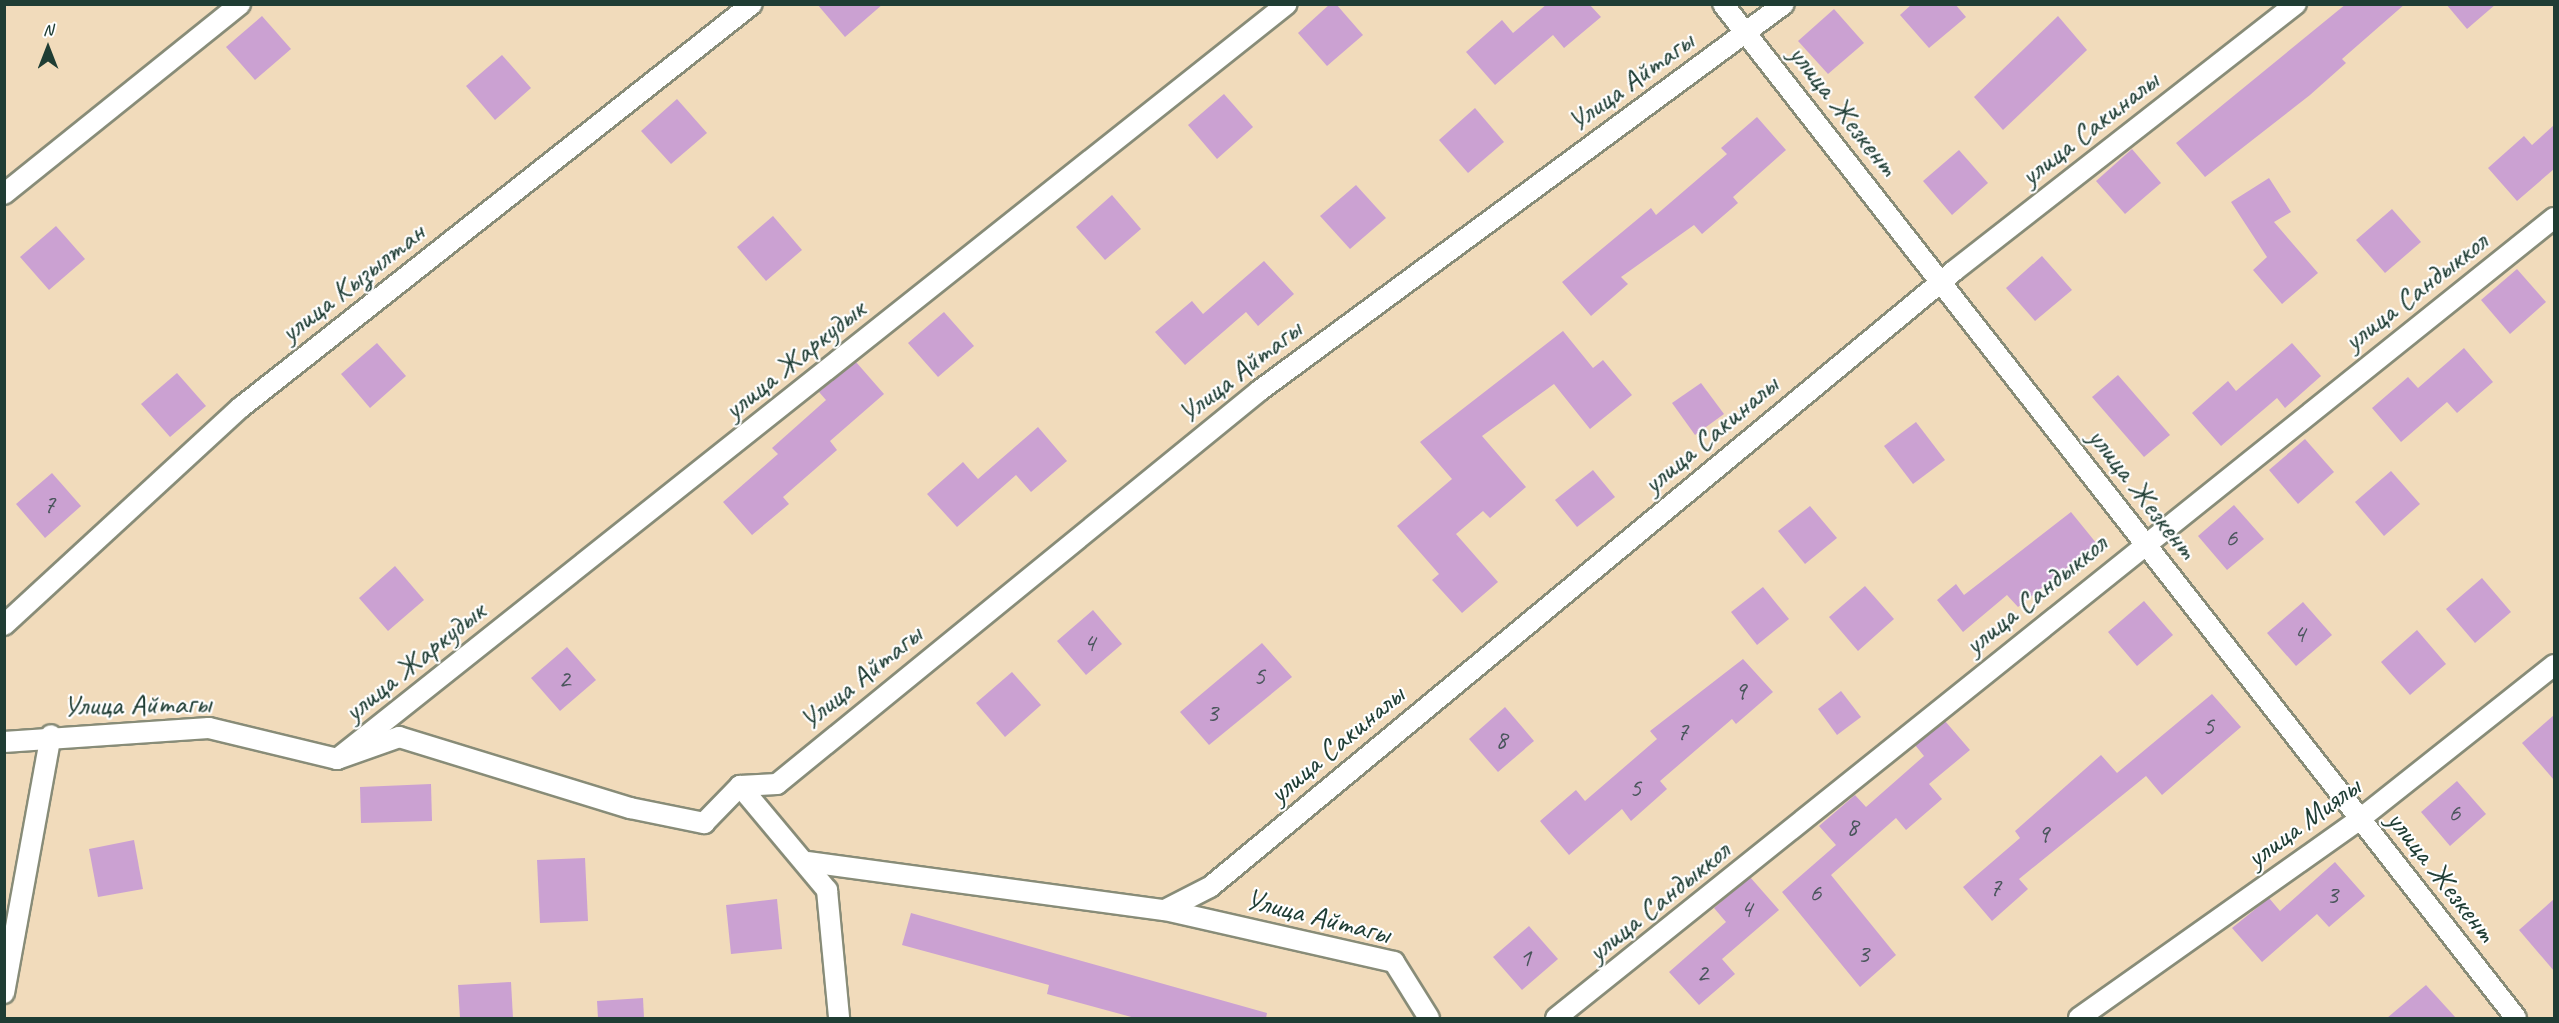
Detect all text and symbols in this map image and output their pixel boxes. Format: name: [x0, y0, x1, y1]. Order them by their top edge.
north arrow: [18, 18, 78, 78]
text: N: [43, 20, 53, 40]
street label: Улица Айтагы: [1560, 23, 1700, 139]
street label: улица Жезкент: [1782, 37, 1906, 183]
street label: улица Сакиналы: [2012, 63, 2166, 193]
street label: улица Кызылтан: [272, 214, 432, 350]
street label: улица Сандыккол: [2336, 224, 2494, 358]
street label: улица Жаркудык: [716, 291, 872, 427]
street label: Улица Айтагы: [1170, 311, 1308, 431]
street label: улица Сакиналы: [1635, 367, 1785, 501]
street label: улица Жезкент: [2081, 420, 2205, 566]
house number: 7: [43, 489, 55, 521]
house number: 6: [2225, 522, 2237, 554]
street label: улица Сандыккол: [1957, 526, 2113, 662]
street label: улица Жаркудык: [336, 593, 492, 729]
street label: Улица Айтагы: [791, 617, 929, 737]
house number: 4: [2293, 618, 2305, 650]
house number: 4: [1083, 627, 1095, 659]
house number: 5: [1253, 660, 1265, 692]
house number: 2: [558, 663, 570, 695]
house number: 9: [1734, 675, 1746, 707]
street label: улица Сакиналы: [1261, 677, 1411, 811]
street label: Улица Айтагы: [63, 685, 211, 723]
house number: 3: [1206, 697, 1218, 729]
house number: 5: [2202, 710, 2214, 742]
house number: 7: [1676, 716, 1688, 748]
house number: 8: [1495, 724, 1507, 756]
street label: улица Миялы: [2239, 768, 2367, 876]
house number: 5: [1629, 772, 1641, 804]
house number: 6: [2448, 797, 2460, 829]
street label: улица Жезкент: [2380, 803, 2504, 949]
house number: 8: [1846, 811, 1858, 843]
house number: 9: [2037, 818, 2049, 850]
street label: улица Сандыккол: [1580, 833, 1736, 969]
house number: 7: [1989, 872, 2001, 904]
house number: 6: [1809, 877, 1821, 909]
house number: 3: [2326, 879, 2338, 911]
street label: Улица Айтагы: [1242, 881, 1394, 951]
house number: 4: [1740, 893, 1752, 925]
house number: 3: [1857, 938, 1869, 970]
house number: 1: [1519, 942, 1531, 974]
house number: 2: [1696, 957, 1708, 989]

